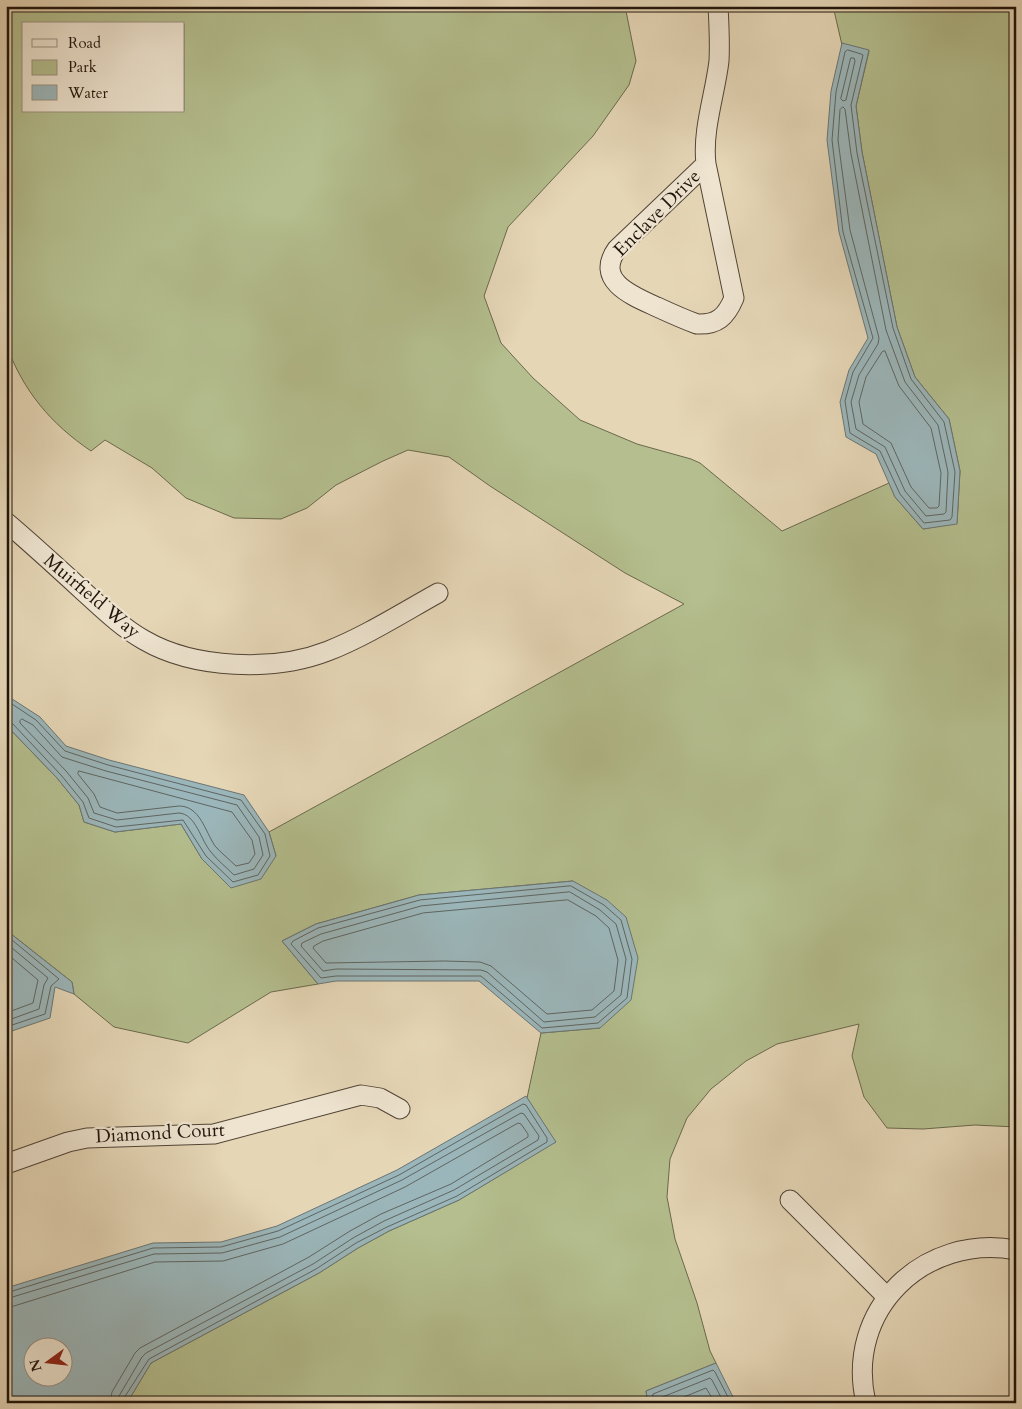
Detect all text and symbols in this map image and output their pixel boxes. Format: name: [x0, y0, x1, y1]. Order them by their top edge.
legend: [22, 22, 185, 112]
text: Road: [68, 33, 101, 53]
text: Park: [68, 57, 97, 77]
text: Water: [67, 83, 109, 103]
street label: Enclave Drive: [608, 164, 706, 262]
street label: Muirfield Way: [38, 548, 146, 644]
street label: Diamond Court: [95, 1117, 225, 1149]
north arrow: [22, 1336, 72, 1386]
text: N: [25, 1357, 47, 1374]

